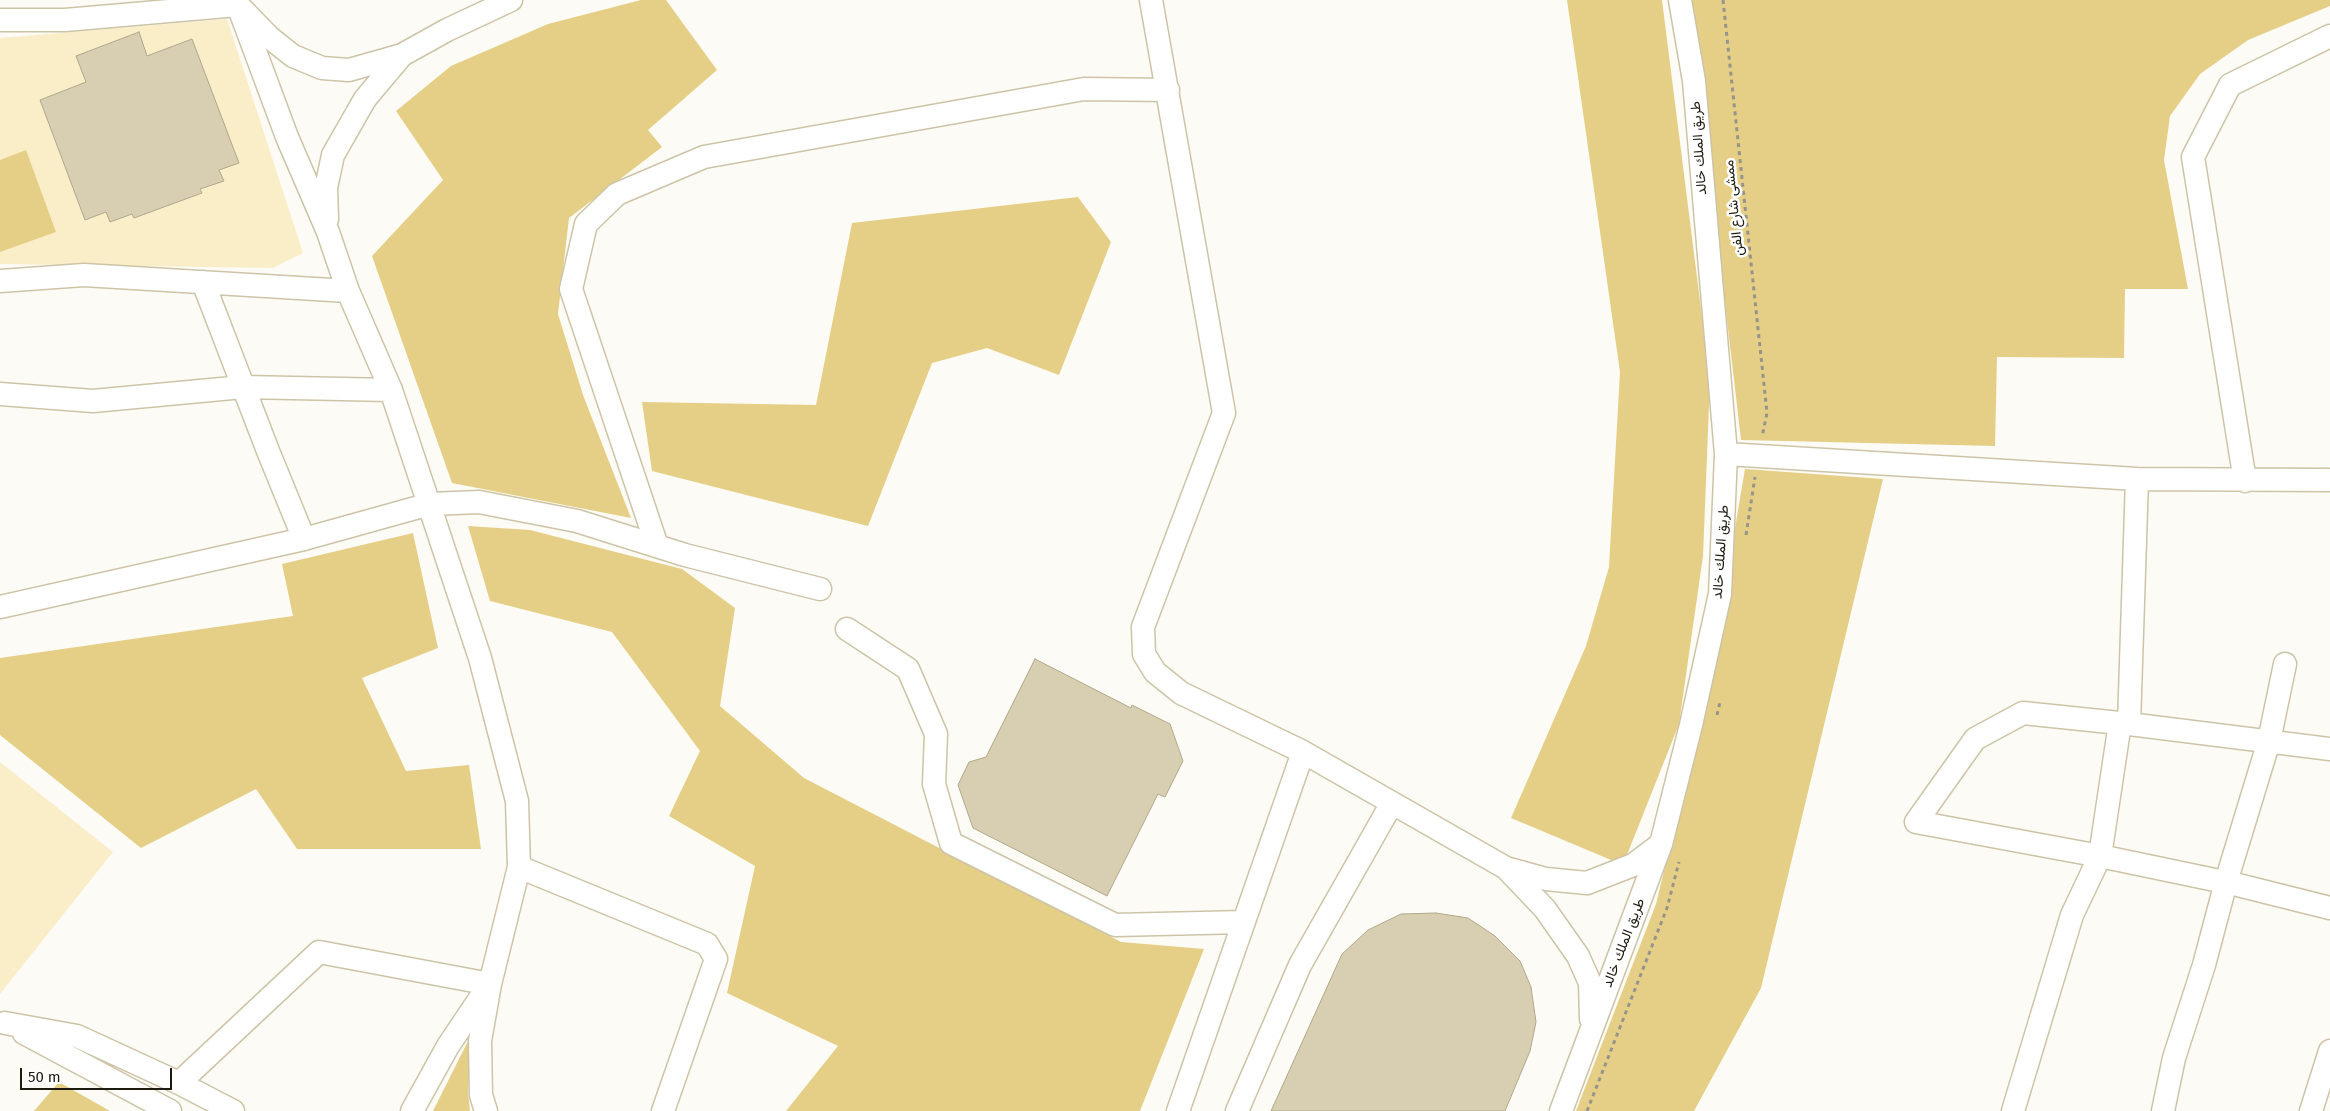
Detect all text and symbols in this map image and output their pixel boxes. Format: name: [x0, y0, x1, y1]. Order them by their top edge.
street label: طريق الملك خالد: [1687, 100, 1711, 196]
street label: ممشى شارع الفن: [1721, 159, 1747, 257]
street label: طريق الملك خالد: [1709, 504, 1733, 600]
street label: طريق الملك خالد: [1599, 896, 1649, 990]
scale bar: [22, 1058, 175, 1090]
text: 50 m: [28, 1068, 61, 1086]

